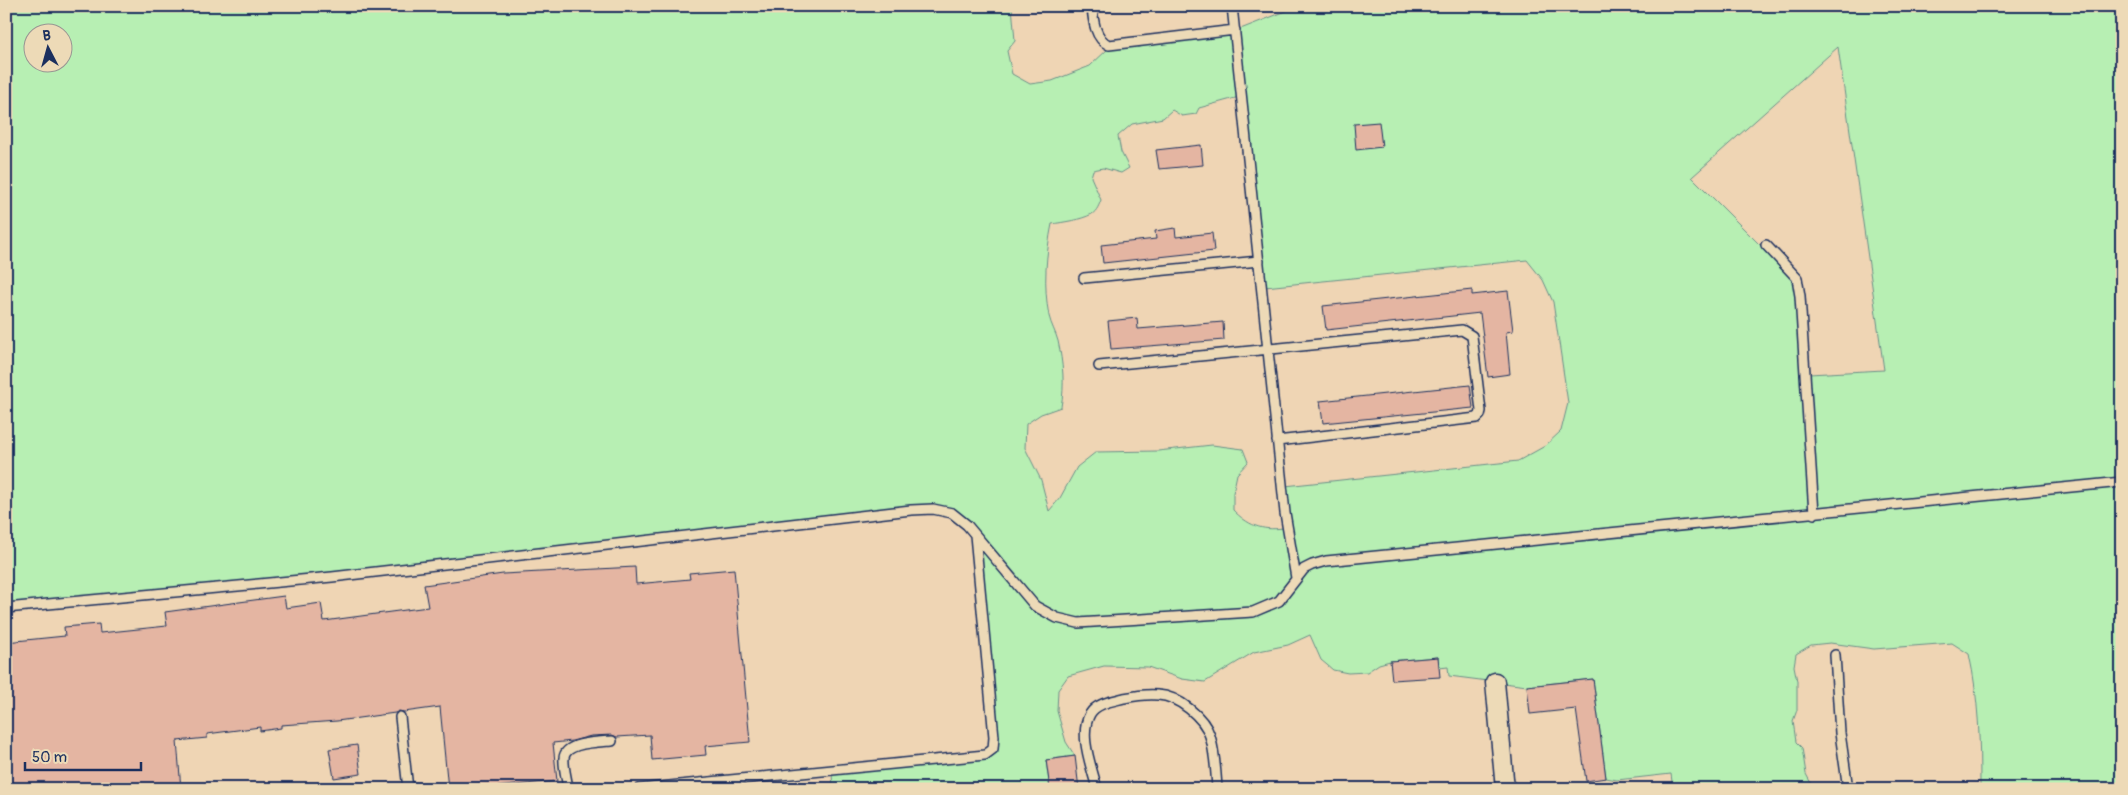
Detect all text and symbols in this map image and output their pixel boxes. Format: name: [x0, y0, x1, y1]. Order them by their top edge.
north arrow: [22, 22, 72, 72]
text: B: [42, 27, 52, 44]
scale bar: [25, 740, 141, 772]
text: 50 m: [32, 748, 67, 767]

